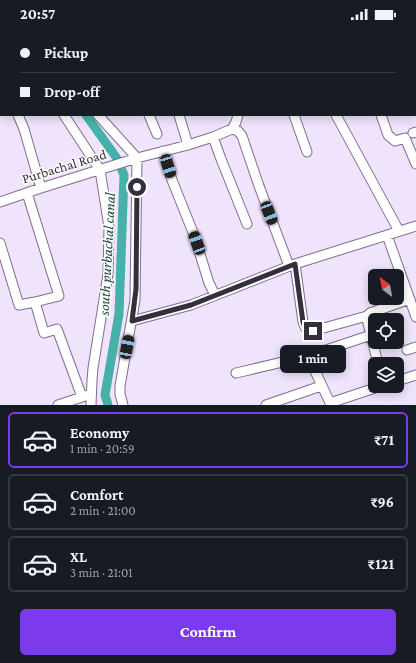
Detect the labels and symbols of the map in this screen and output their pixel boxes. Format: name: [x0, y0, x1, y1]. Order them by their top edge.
street label: Purbachal Road: [20, 145, 109, 186]
car: [159, 153, 177, 179]
route start: [128, 178, 146, 196]
water label: south purbachal canal: [96, 192, 119, 317]
car: [259, 200, 279, 226]
car: [187, 230, 207, 256]
north arrow: [368, 269, 404, 305]
route end: [304, 322, 322, 340]
car: [119, 334, 135, 360]
callout: 1 min: [280, 345, 346, 373]

